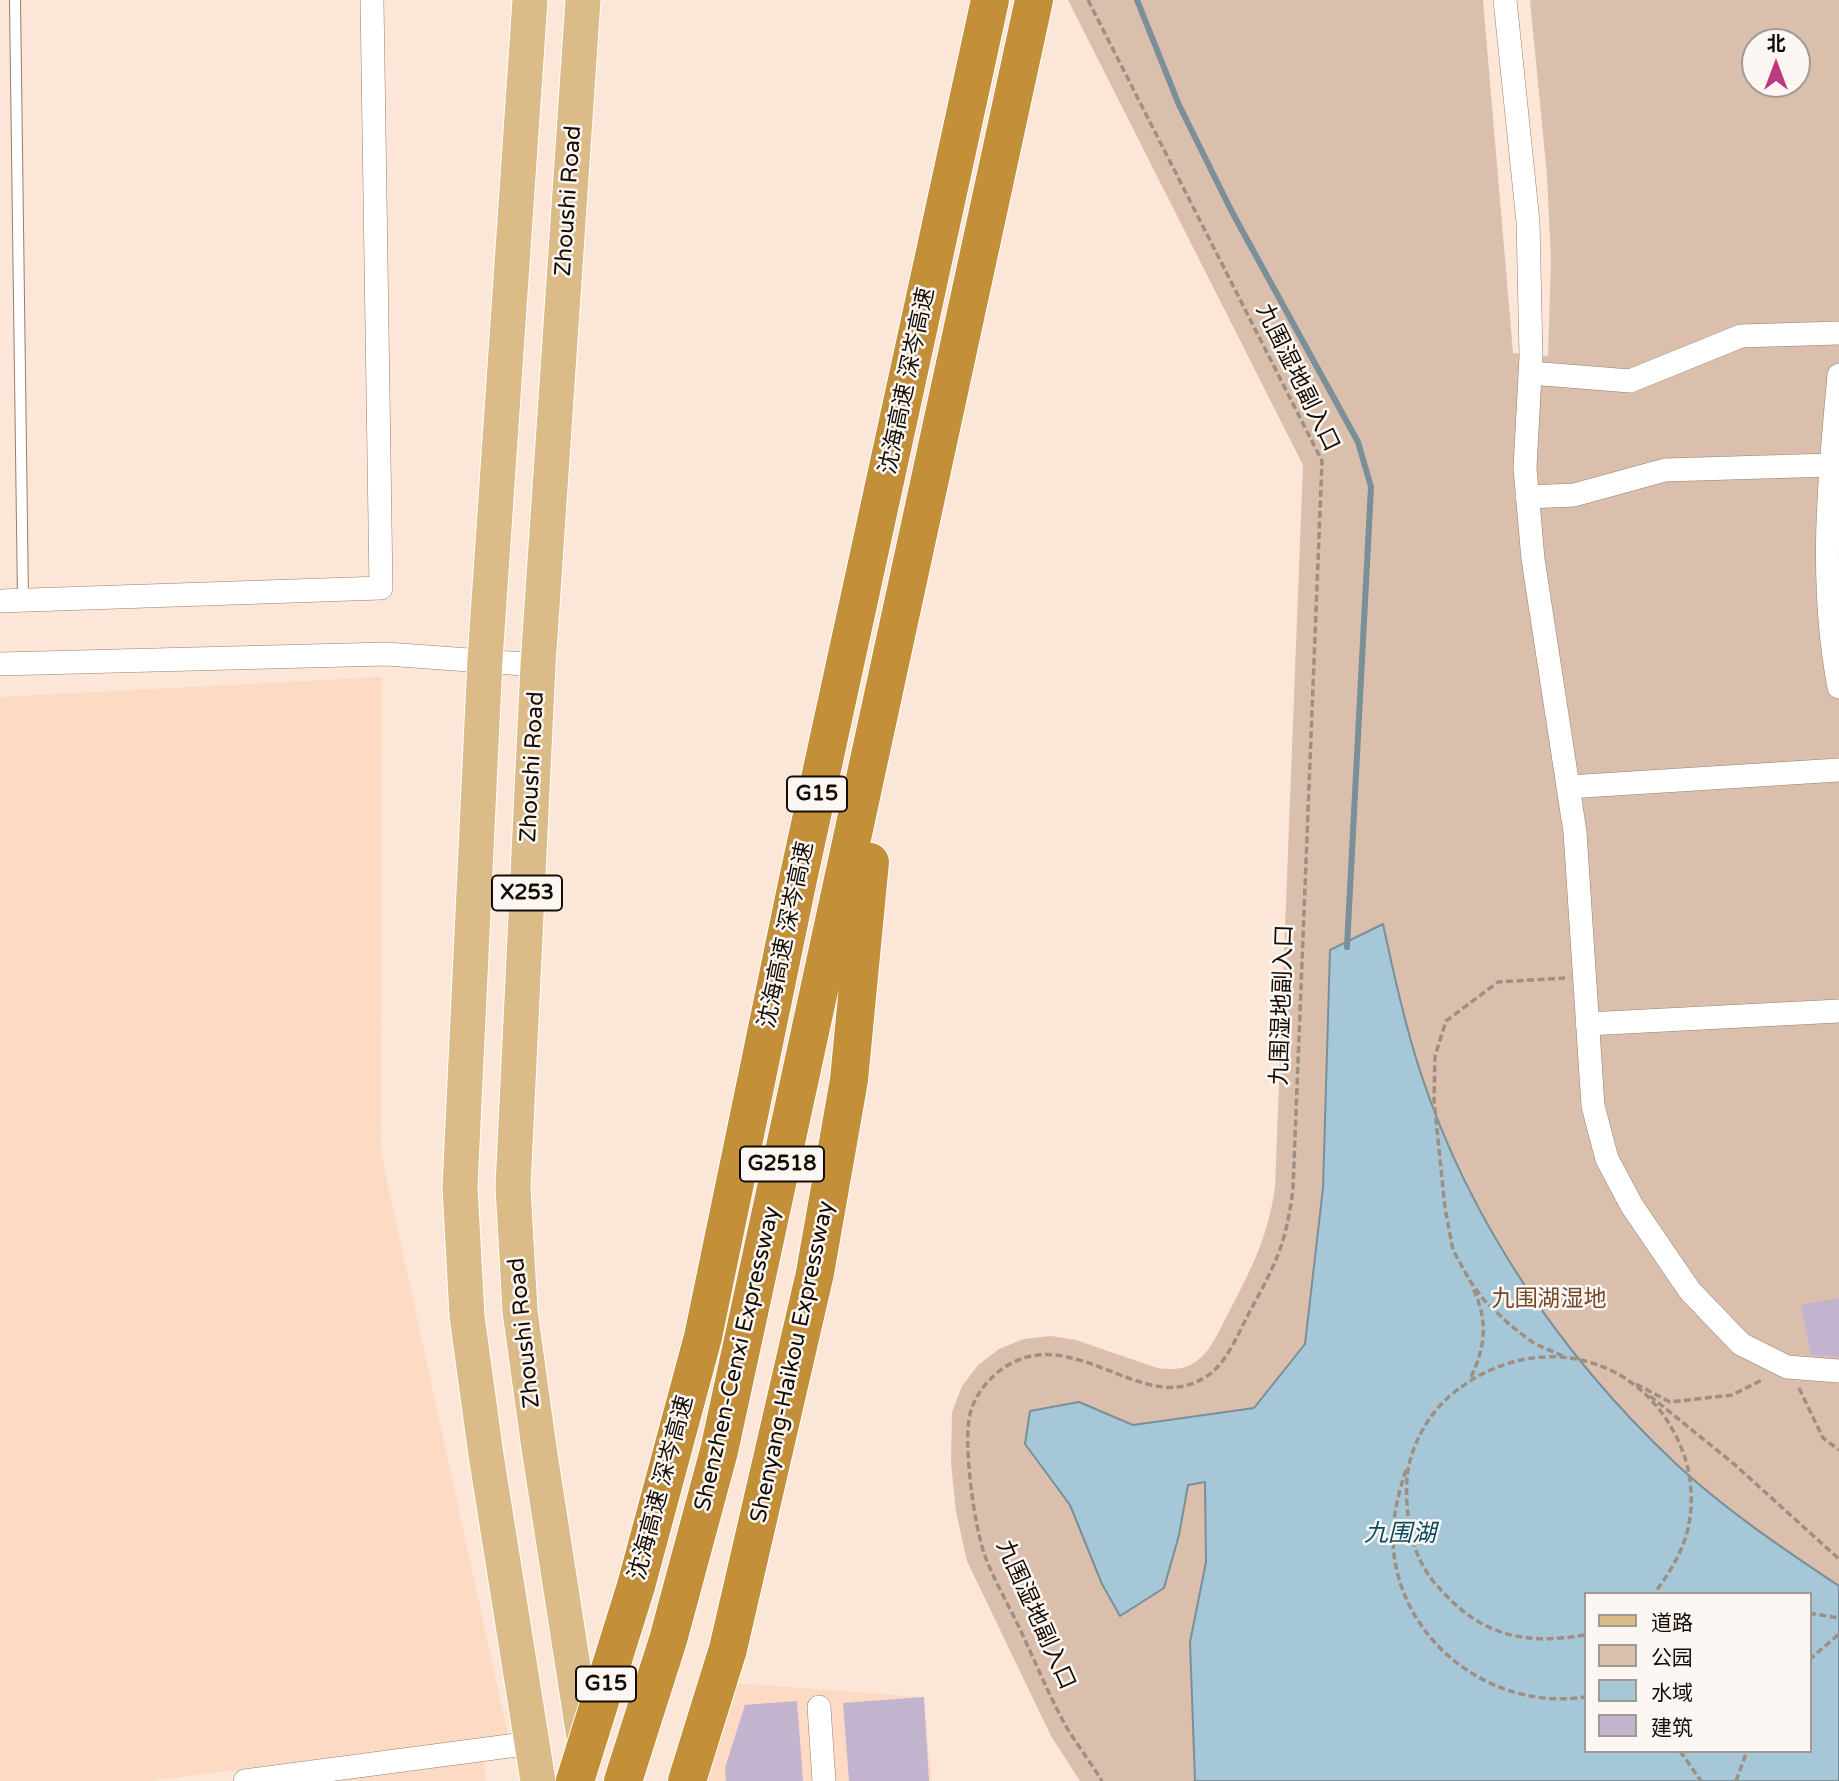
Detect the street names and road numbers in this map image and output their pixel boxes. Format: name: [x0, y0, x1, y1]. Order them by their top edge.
street label: Zhoushi Road: [550, 125, 588, 277]
street label: 沈海高速 深岑高速: [875, 285, 941, 477]
street label: 九围湿地副入口: [1249, 300, 1345, 456]
street label: Zhoushi Road: [515, 691, 551, 843]
road number: G15: [787, 776, 847, 812]
street label: 沈海高速 深岑高速: [754, 839, 820, 1031]
road number: X253: [492, 876, 562, 910]
street label: 九围湿地副入口: [1266, 924, 1300, 1086]
road number: G2518: [740, 1146, 824, 1182]
street label: Shenyang-Haikou Expressway: [745, 1199, 841, 1525]
street label: Shenzhen-Cenxi Expressway: [689, 1204, 787, 1514]
street label: Zhoushi Road: [503, 1256, 547, 1410]
street label: 沈海高速 深岑高速: [624, 1393, 700, 1583]
street label: 九围湿地副入口: [990, 1536, 1080, 1694]
road number: G15: [576, 1666, 636, 1702]

